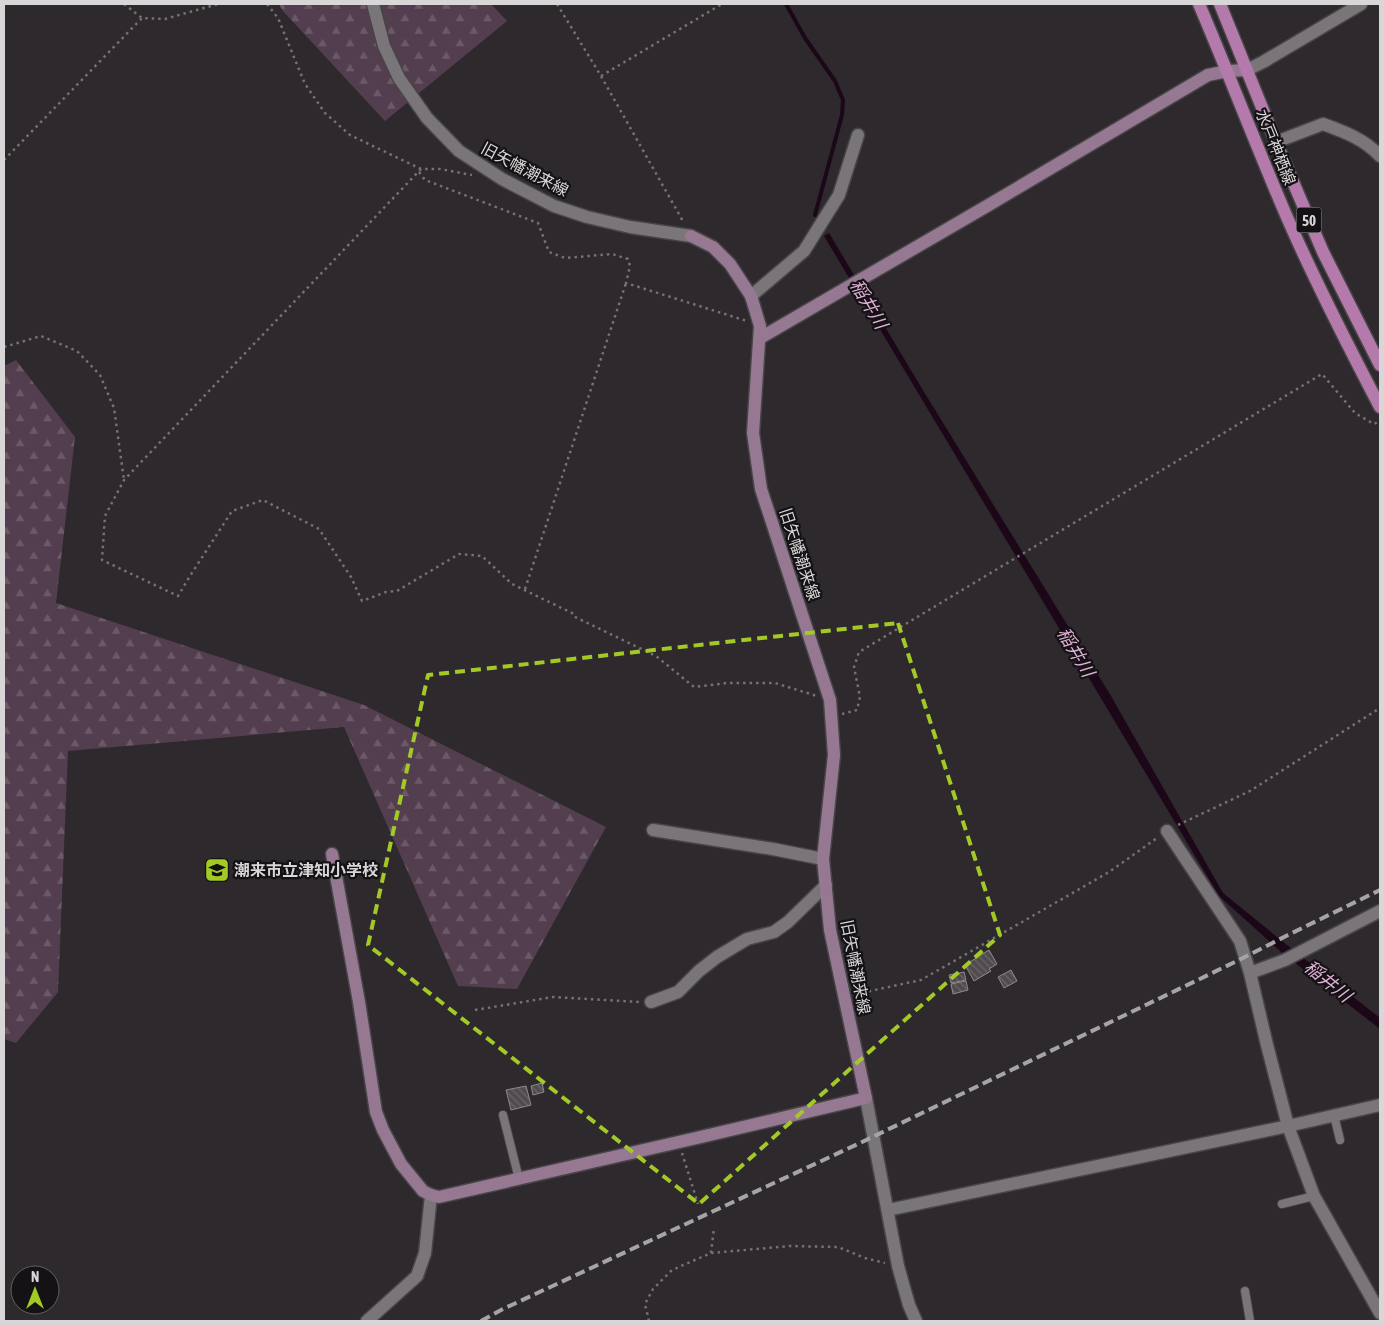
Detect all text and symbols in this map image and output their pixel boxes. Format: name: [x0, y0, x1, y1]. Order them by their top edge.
street label: 水戸神栖線: [1253, 107, 1299, 187]
street label: 旧矢幡潮来線: [478, 139, 572, 199]
road number: 50: [1296, 208, 1322, 232]
water label: 稲井川: [846, 275, 893, 334]
street label: 旧矢幡潮来線: [777, 506, 823, 602]
water label: 稲井川: [1053, 623, 1100, 682]
school or university icon: 潮来市立津知小学校: [204, 857, 230, 883]
place label: 潮来市立津知小学校: [234, 861, 378, 879]
street label: 旧矢幡潮来線: [838, 918, 874, 1016]
water label: 稲井川: [1300, 956, 1357, 1007]
north arrow: [10, 1265, 60, 1315]
text: N: [31, 1269, 39, 1285]

